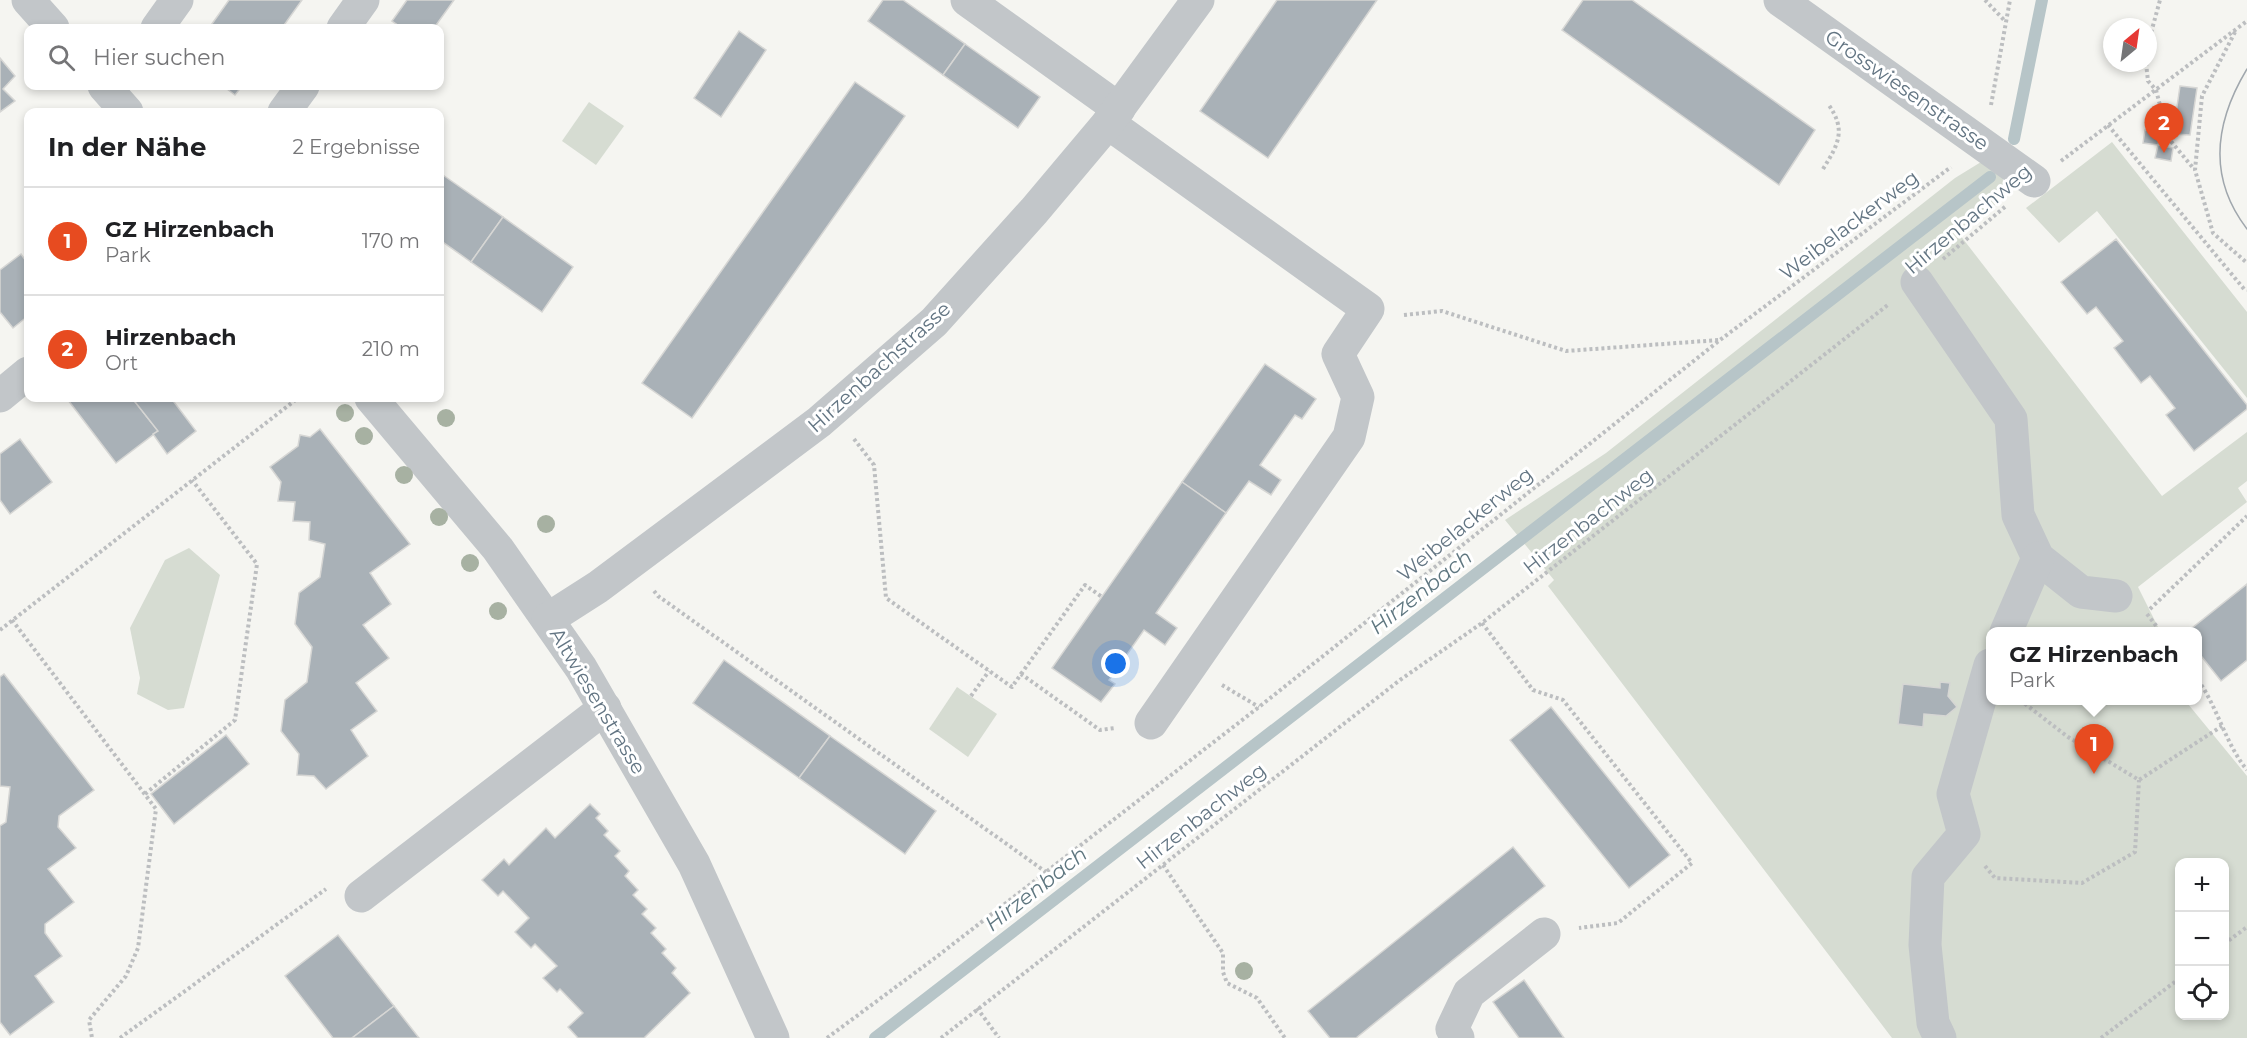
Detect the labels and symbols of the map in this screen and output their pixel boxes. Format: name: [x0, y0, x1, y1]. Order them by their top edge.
north arrow: [2103, 18, 2157, 72]
street label: Grosswiesenstrasse: [1821, 25, 1993, 155]
pin: 2: [2144, 104, 2184, 153]
street label: Hirzenbachweg: [1900, 159, 2036, 279]
street label: Weibelackerweg: [1775, 165, 1923, 285]
street label: Hirzenbachstrasse: [803, 297, 955, 437]
street label: Weibelackerweg: [1392, 462, 1538, 586]
street label: Hirzenbachweg: [1518, 463, 1658, 579]
water label: Hirzenbach: [1365, 544, 1477, 639]
street label: Altwiesenstrasse: [545, 624, 651, 778]
your location: [1101, 649, 1130, 678]
pin: 1: [2074, 724, 2114, 774]
street label: Hirzenbachweg: [1131, 758, 1271, 874]
water label: Hirzenbach: [980, 841, 1092, 936]

